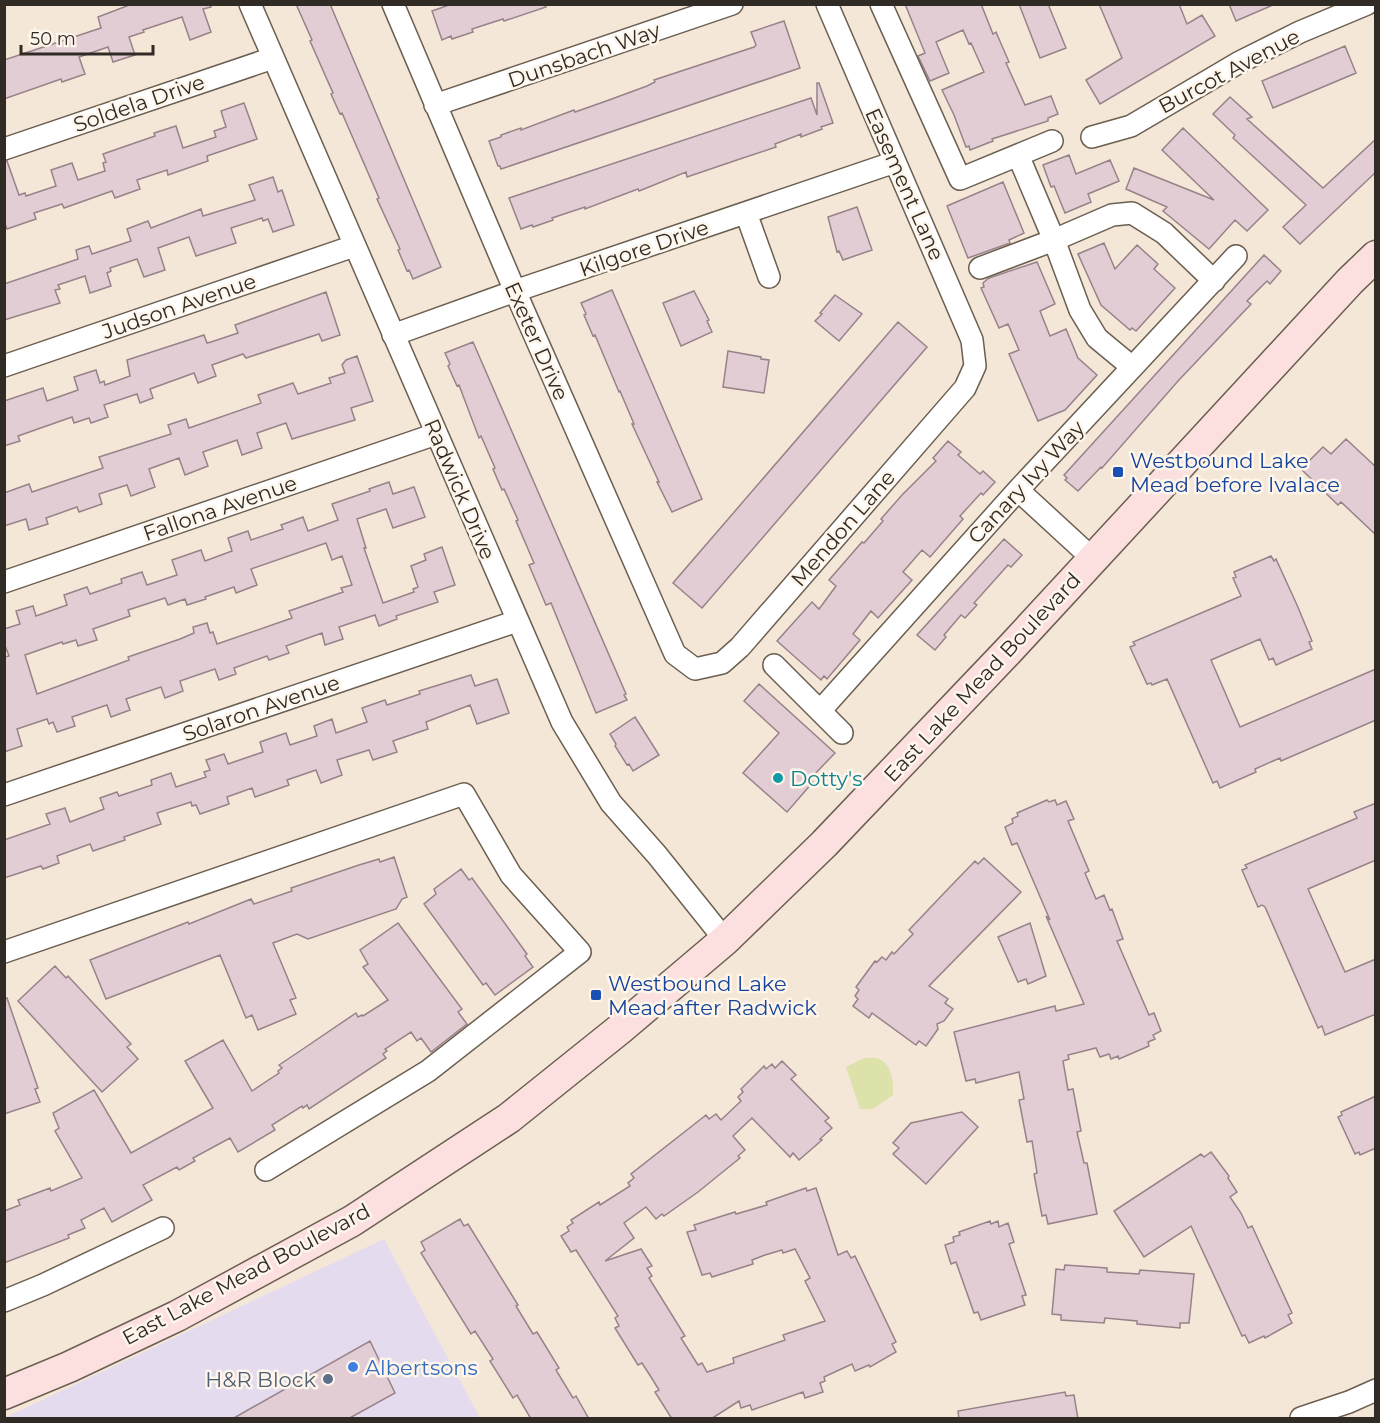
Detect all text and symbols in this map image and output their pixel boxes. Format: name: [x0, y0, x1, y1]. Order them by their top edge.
street label: Dunsbach Way: [505, 17, 664, 93]
scale bar: [21, 18, 153, 56]
street label: Burcot Avenue: [1154, 23, 1304, 119]
text: 50 m: [30, 28, 76, 50]
street label: Soldela Drive: [70, 69, 208, 137]
street label: Easement Lane: [860, 104, 950, 264]
street label: Kilgore Drive: [576, 214, 712, 282]
street label: Judson Avenue: [98, 268, 259, 344]
street label: Exeter Drive: [500, 278, 574, 404]
street label: Radwick Drive: [419, 415, 501, 563]
street label: Canary Ivy Way: [963, 415, 1090, 549]
place label: Westbound Lake Mead before Ivalace: [1130, 448, 1340, 497]
street label: Mendon Lane: [786, 465, 900, 591]
marker: Westbound Lake Mead before Ivalace: [1111, 465, 1125, 479]
street label: Fallona Avenue: [140, 470, 300, 546]
street label: East Lake Mead Boulevard: [878, 567, 1086, 787]
street label: Solaron Avenue: [179, 669, 343, 747]
place label: Dotty's: [790, 766, 862, 791]
marker: Dotty's: [771, 771, 785, 785]
place label: Westbound Lake Mead after Radwick: [608, 971, 817, 1020]
marker: Westbound Lake Mead after Radwick: [589, 988, 603, 1002]
street label: East Lake Mead Boulevard: [118, 1198, 374, 1350]
place label: Albertsons: [365, 1355, 478, 1380]
marker: Albertsons: [346, 1360, 360, 1374]
place label: H&R Block: [205, 1367, 316, 1392]
marker: H&R Block: [321, 1372, 335, 1386]

